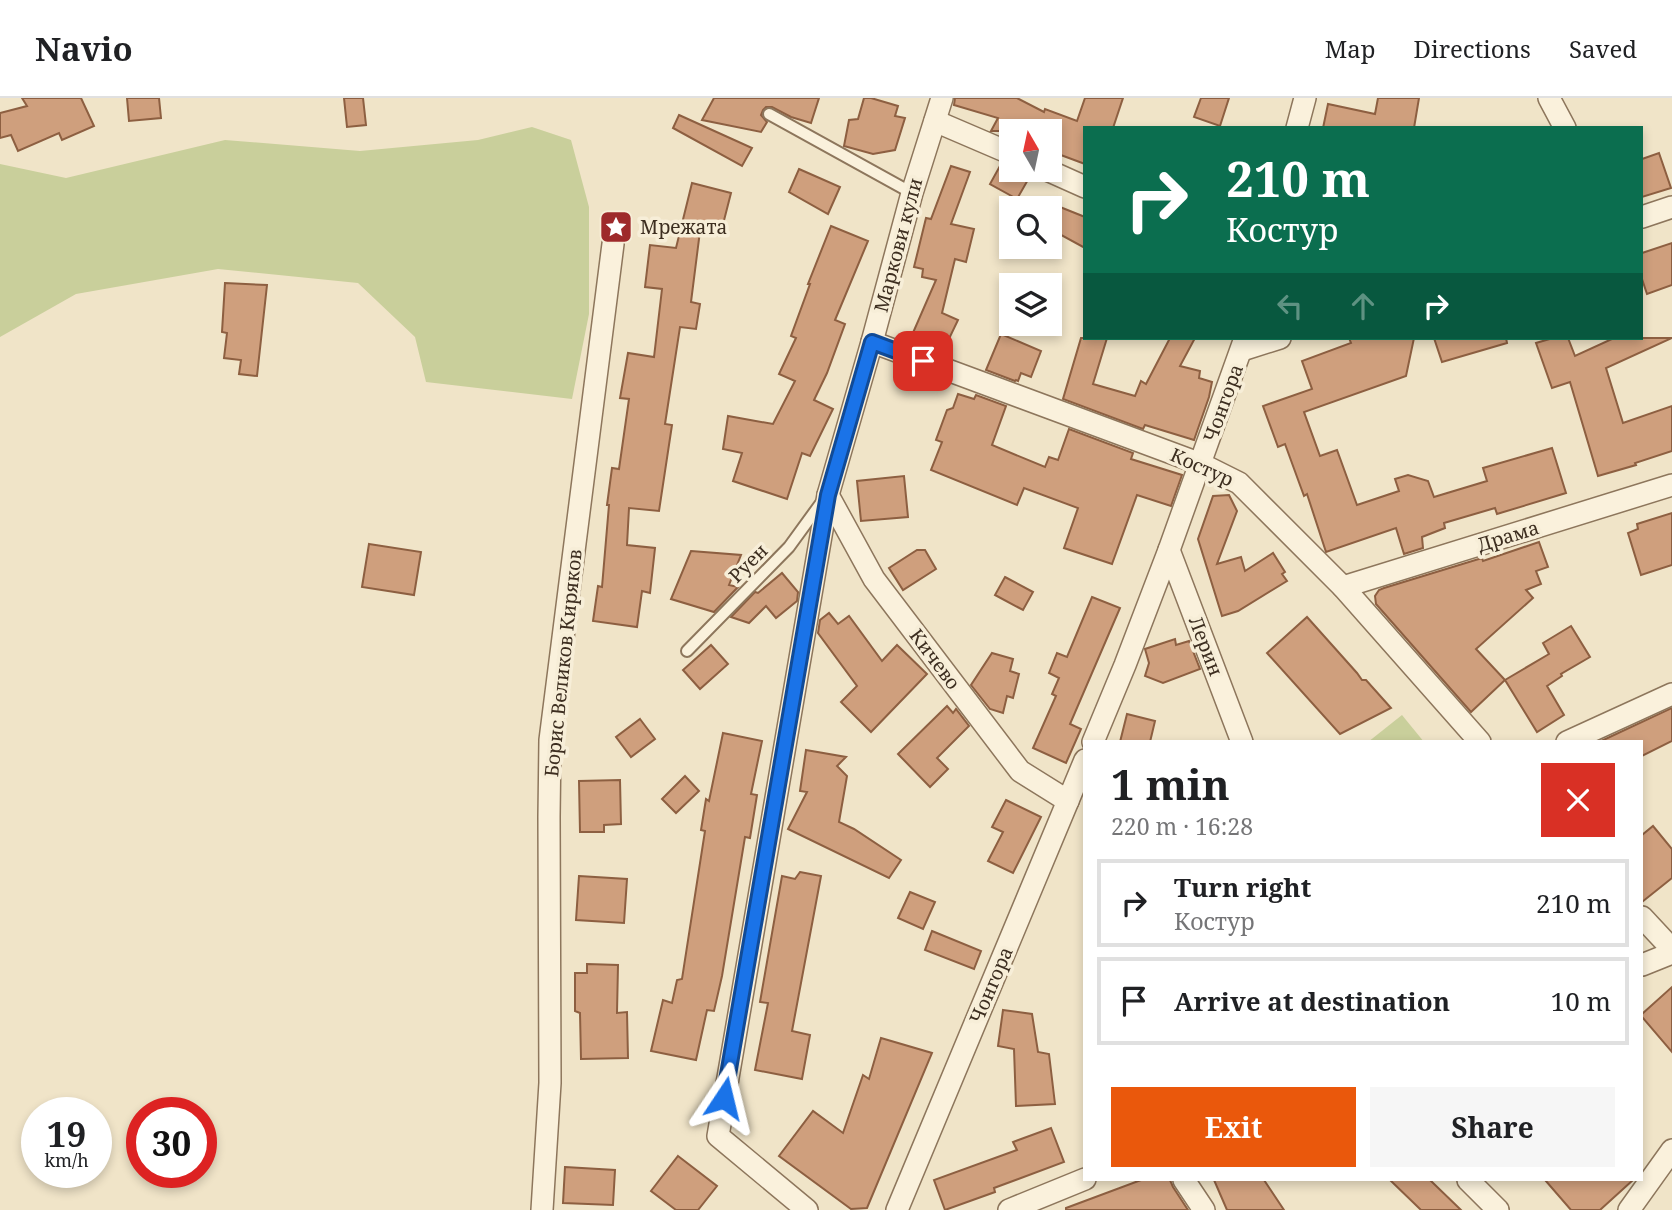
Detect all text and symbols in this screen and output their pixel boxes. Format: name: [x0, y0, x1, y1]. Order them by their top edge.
text: Navio: [35, 26, 133, 71]
text: Map: [1325, 32, 1376, 65]
text: Directions: [1414, 32, 1531, 65]
text: Saved: [1569, 32, 1637, 65]
north arrow: [999, 119, 1062, 182]
map controls: [999, 119, 1062, 336]
text: 210 m: [1226, 145, 1370, 211]
icon: right: [1111, 154, 1202, 245]
street label: Маркови кули: [868, 175, 928, 315]
button: search: [999, 196, 1062, 259]
place icon: Мрежата: [597, 208, 635, 246]
text: Костур: [1226, 208, 1338, 251]
place label: Мрежата: [640, 214, 727, 240]
button: layers: [999, 273, 1062, 336]
icon: left: [1271, 287, 1309, 325]
icon: ahead: [1344, 287, 1382, 325]
icon: right: [1417, 287, 1455, 325]
pin: [893, 331, 953, 391]
icon: arrive: [904, 342, 942, 380]
street label: Чонгора: [1197, 360, 1249, 446]
street label: Костур: [1166, 442, 1238, 492]
street label: Драма: [1474, 514, 1542, 558]
street label: Руен: [723, 538, 773, 588]
street label: Борис Великов Киряков: [538, 548, 588, 778]
street label: Лерин: [1183, 613, 1229, 679]
street label: Кичево: [904, 623, 966, 695]
text: 1 min: [1111, 755, 1230, 812]
button: close: [1541, 763, 1615, 837]
text: 220 m · 16:28: [1111, 810, 1253, 842]
text: Turn right: [1174, 869, 1311, 905]
icon: right: [1115, 884, 1153, 922]
text: 210 m: [1536, 885, 1611, 921]
text: Костур: [1174, 905, 1255, 937]
street label: Чонгора: [963, 943, 1019, 1027]
icon: arrive: [1115, 982, 1153, 1020]
text: Arrive at destination: [1174, 983, 1450, 1019]
text: 10 m: [1551, 983, 1611, 1019]
position arrow: [687, 1061, 761, 1135]
button: Exit: [1111, 1087, 1356, 1167]
button: Share: [1370, 1087, 1615, 1167]
speed limit sign: 30: [126, 1097, 217, 1188]
text: 19: [47, 1110, 86, 1157]
text: km/h: [44, 1148, 89, 1172]

